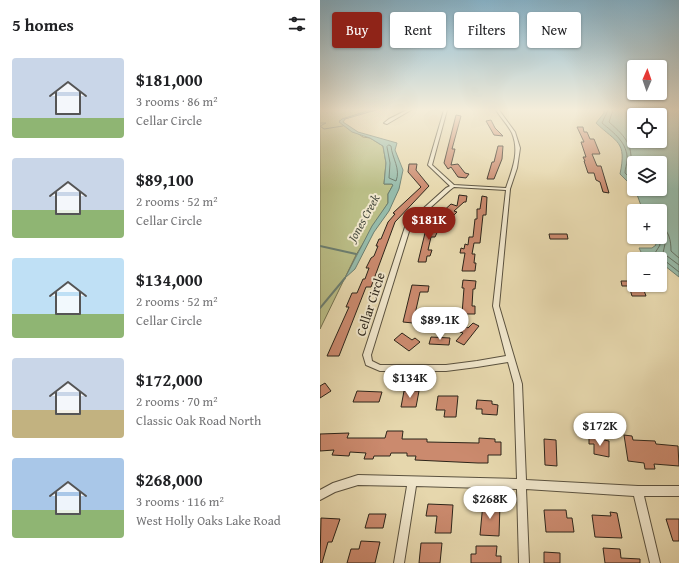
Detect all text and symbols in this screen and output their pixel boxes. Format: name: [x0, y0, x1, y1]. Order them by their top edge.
text: 5 homes: [12, 12, 74, 37]
chip: Buy: [332, 12, 382, 48]
chip: Rent: [390, 12, 446, 48]
chip: Filters: [454, 12, 519, 48]
chip: New: [527, 12, 581, 48]
icon: filters: [286, 13, 308, 35]
north arrow: [627, 60, 667, 100]
map controls: [627, 60, 667, 292]
text: $181,000: [136, 67, 202, 92]
icon: home: [44, 74, 92, 122]
text: 3 rooms · 86 m²: [136, 92, 218, 111]
button: locate: [627, 108, 667, 148]
text: Cellar Circle: [136, 111, 202, 130]
button: layers: [627, 156, 667, 196]
text: $89,100: [136, 167, 194, 192]
icon: home: [44, 174, 92, 222]
water label: Jones Creek: [343, 191, 384, 246]
text: 2 rooms · 52 m²: [136, 192, 218, 211]
button: +: [627, 204, 667, 244]
pin: $181K: [401, 207, 457, 241]
text: $181K: [411, 210, 447, 229]
text: Cellar Circle: [136, 211, 202, 230]
button: −: [627, 252, 667, 292]
text: $134,000: [136, 267, 202, 292]
street label: Cellar Circle: [351, 270, 390, 338]
icon: home: [44, 274, 92, 322]
text: 2 rooms · 52 m²: [136, 292, 218, 311]
pin: $89.1K: [407, 307, 473, 341]
text: $89.1K: [421, 310, 459, 329]
text: Cellar Circle: [136, 311, 202, 330]
pin: $134K: [382, 365, 438, 399]
text: $172,000: [136, 367, 202, 392]
text: $134K: [392, 368, 428, 387]
icon: home: [44, 374, 92, 422]
text: 2 rooms · 70 m²: [136, 392, 218, 411]
text: Classic Oak Road North: [136, 411, 261, 430]
pin: $172K: [572, 413, 628, 447]
text: $172K: [582, 416, 618, 435]
text: $268,000: [136, 467, 202, 492]
icon: home: [44, 474, 92, 522]
pin: $268K: [462, 486, 518, 520]
text: $268K: [472, 489, 508, 508]
text: 3 rooms · 116 m²: [136, 492, 224, 511]
text: West Holly Oaks Lake Road: [136, 511, 281, 530]

